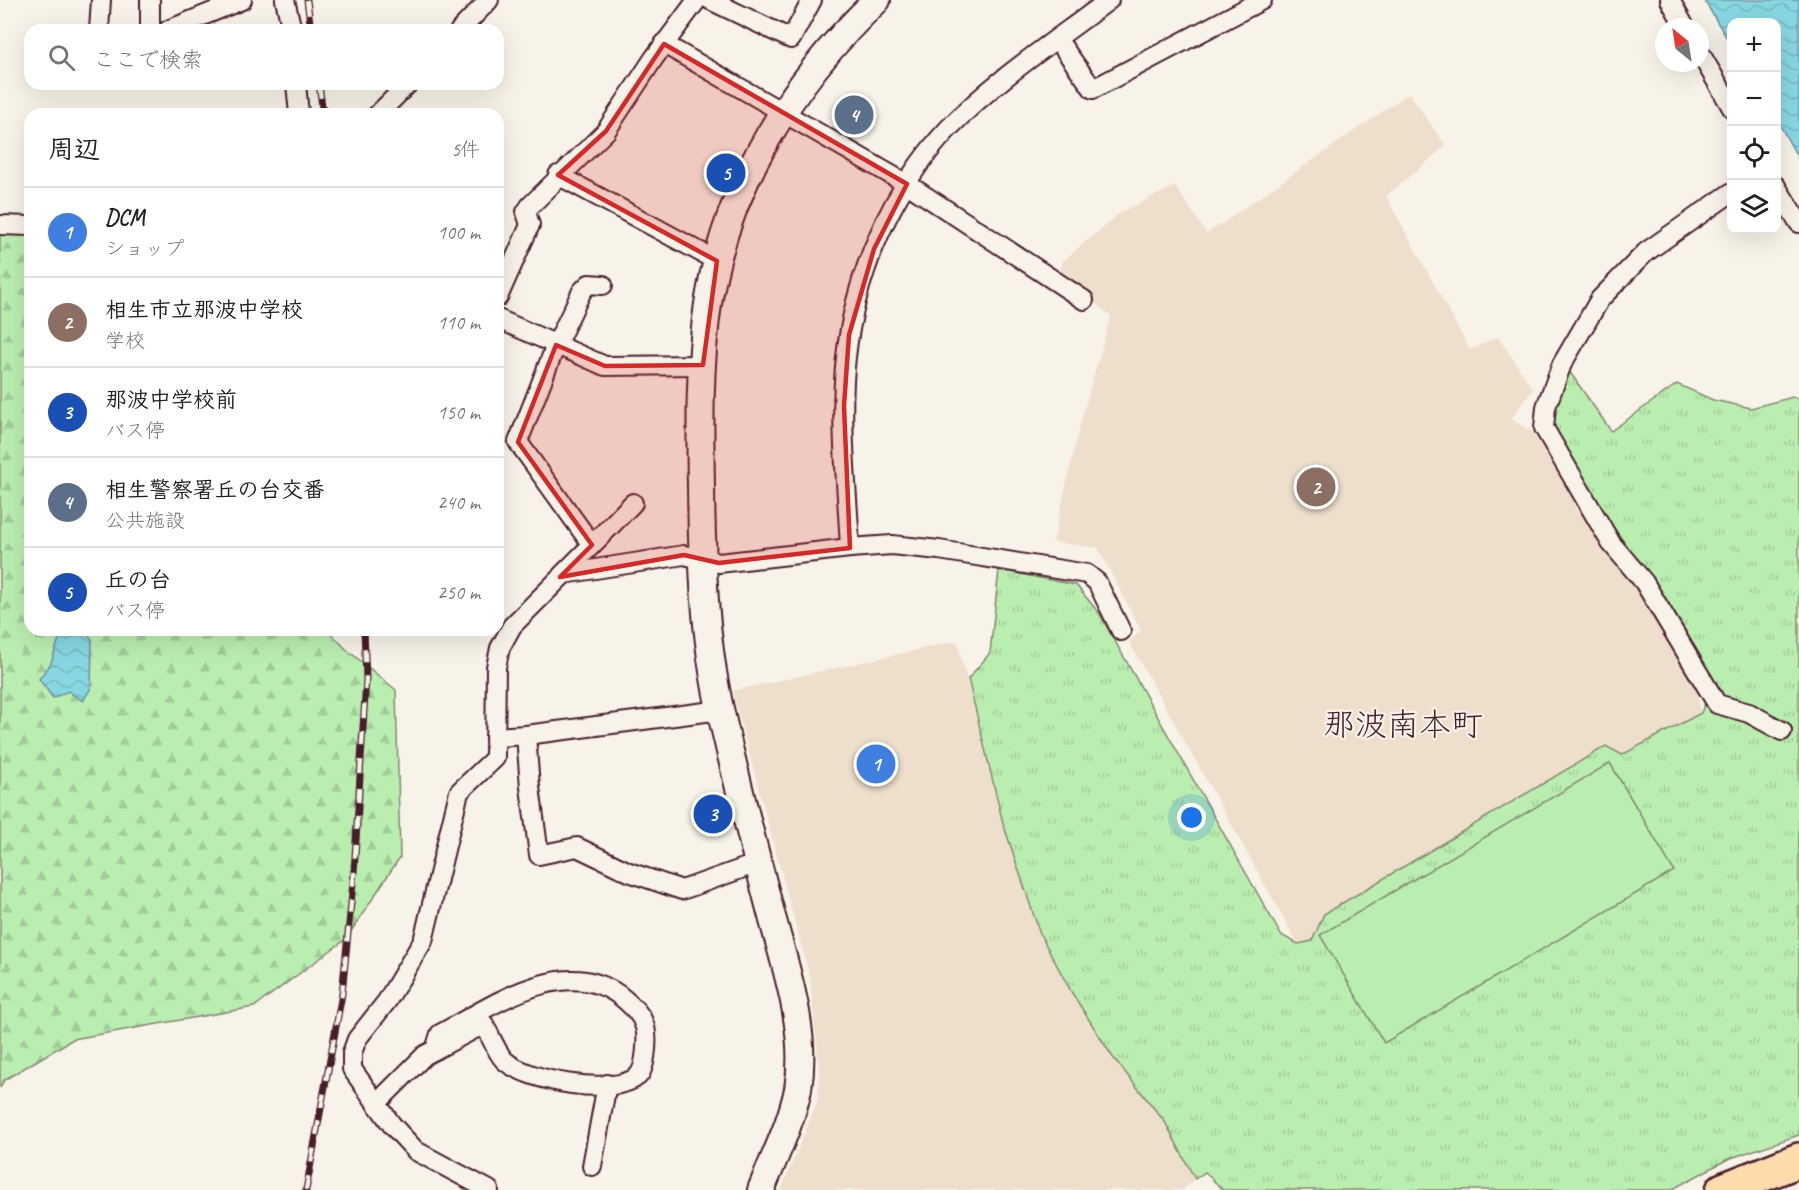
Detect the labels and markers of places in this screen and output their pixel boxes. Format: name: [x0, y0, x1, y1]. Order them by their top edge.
pin: 4: [834, 92, 874, 138]
pin: 5: [706, 150, 746, 195]
pin: 2: [1296, 464, 1336, 510]
pin: 1: [856, 742, 896, 786]
pin: 3: [694, 792, 732, 836]

